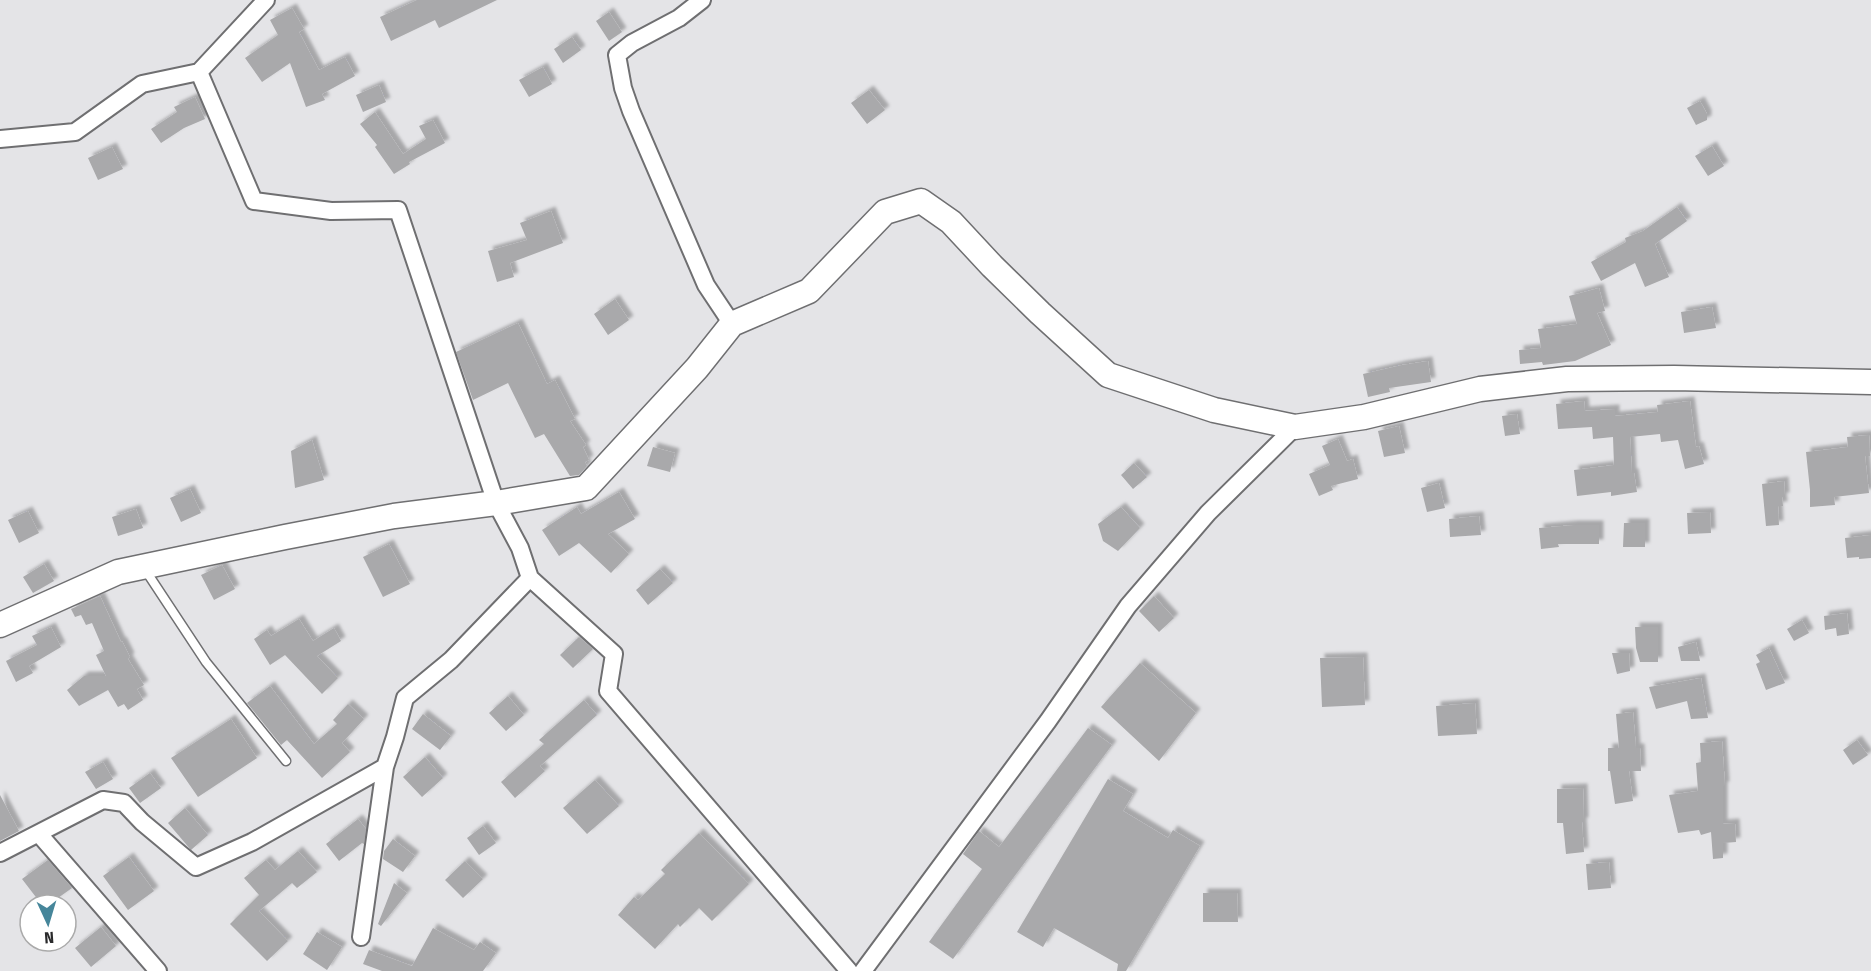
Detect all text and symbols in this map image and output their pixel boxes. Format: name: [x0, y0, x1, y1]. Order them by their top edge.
north arrow: [18, 893, 78, 953]
text: N: [44, 928, 54, 947]

